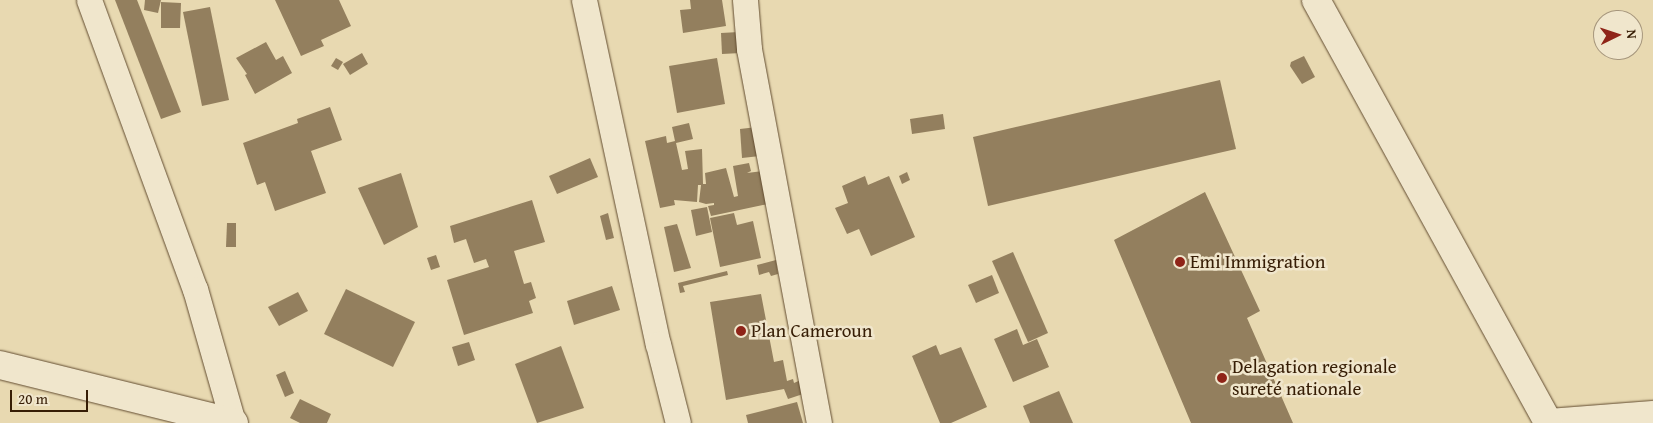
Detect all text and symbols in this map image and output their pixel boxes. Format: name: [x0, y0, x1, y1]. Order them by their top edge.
north arrow: [1593, 10, 1643, 60]
text: N: [1622, 29, 1642, 39]
place label: Emi Immigration: [1190, 251, 1325, 273]
marker: Emi Immigration: [1174, 256, 1186, 268]
place label: Plan Cameroun: [751, 320, 872, 342]
marker: Plan Cameroun: [735, 325, 747, 337]
place label: Delagation regionale sureté nationale: [1232, 356, 1397, 400]
marker: Delagation regionale sureté nationale: [1216, 372, 1228, 384]
scale bar: [12, 380, 90, 412]
text: 20 m: [18, 388, 48, 409]

